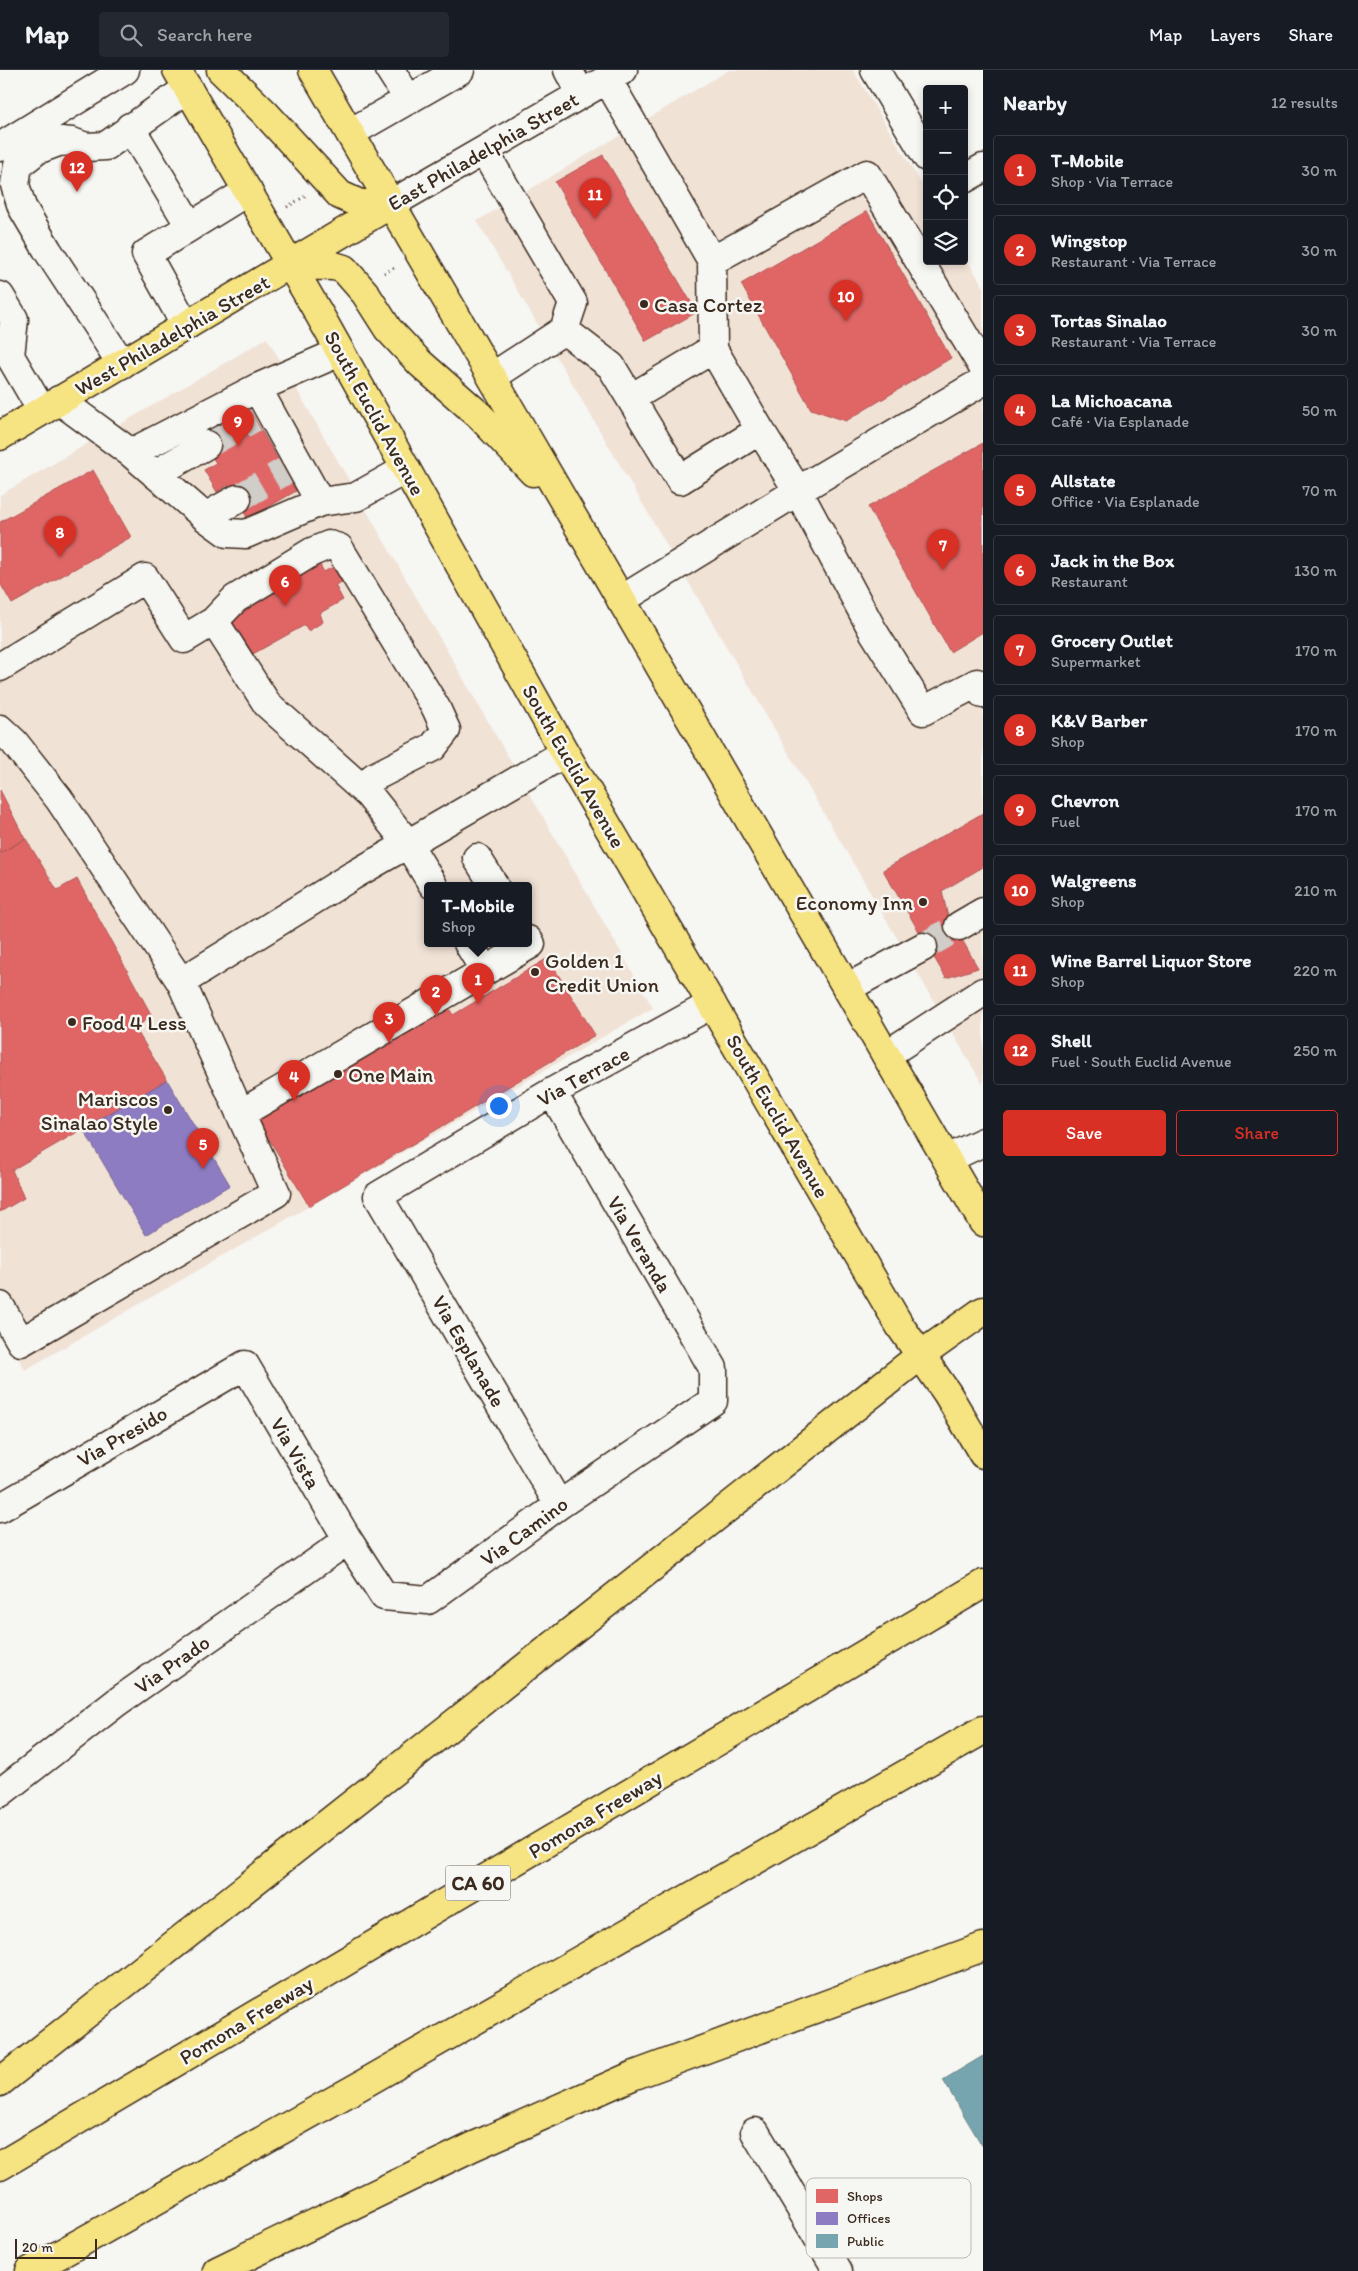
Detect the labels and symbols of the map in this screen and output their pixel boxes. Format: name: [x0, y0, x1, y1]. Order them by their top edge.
street label: East Philadelphia Street: [383, 86, 583, 216]
pin: 12: [61, 151, 93, 192]
pin: 11: [579, 178, 611, 219]
street label: West Philadelphia Street: [70, 269, 274, 401]
pin: 10: [830, 280, 862, 321]
place label: Casa Cortez: [654, 292, 763, 317]
marker: Casa Cortez: [638, 298, 650, 310]
street label: South Euclid Avenue: [319, 326, 431, 500]
pin: 9: [222, 405, 254, 446]
pin: 8: [44, 516, 76, 557]
pin: 7: [927, 529, 959, 570]
pin: 6: [269, 565, 301, 606]
street label: South Euclid Avenue: [517, 680, 631, 852]
place label: Economy Inn: [796, 890, 913, 915]
marker: Economy Inn: [917, 896, 929, 908]
place label: Golden 1 Credit Union: [545, 948, 659, 997]
pin: 1: [462, 963, 494, 1004]
marker: Golden 1 Credit Union: [529, 966, 541, 978]
pin: 2: [420, 975, 452, 1016]
pin: 3: [373, 1002, 405, 1043]
place label: Food 4 Less: [82, 1010, 187, 1035]
marker: Food 4 Less: [66, 1016, 78, 1028]
street label: South Euclid Avenue: [721, 1030, 835, 1202]
street label: Via Terrace: [532, 1040, 634, 1112]
pin: 4: [278, 1060, 310, 1101]
place label: One Main: [348, 1062, 433, 1087]
marker: One Main: [332, 1068, 344, 1080]
place label: Mariscos Sinalao Style: [41, 1086, 158, 1135]
your location: [486, 1093, 512, 1119]
marker: Mariscos Sinalao Style: [162, 1104, 174, 1116]
pin: 5: [187, 1128, 219, 1169]
street label: Via Veranda: [602, 1191, 678, 1297]
street label: Via Esplanade: [427, 1291, 511, 1411]
street label: Via Presido: [72, 1400, 172, 1472]
street label: Via Vista: [266, 1413, 327, 1493]
street label: Via Camino: [475, 1491, 573, 1571]
street label: Via Prado: [130, 1629, 214, 1699]
street label: Pomona Freeway: [524, 1764, 666, 1864]
road number: CA 60: [446, 1866, 510, 1900]
street label: Pomona Freeway: [175, 1970, 317, 2070]
legend: [806, 2178, 971, 2258]
text: Shops: [847, 2188, 883, 2205]
text: Offices: [847, 2210, 890, 2227]
text: Public: [847, 2233, 885, 2250]
scale bar: [15, 2236, 98, 2259]

